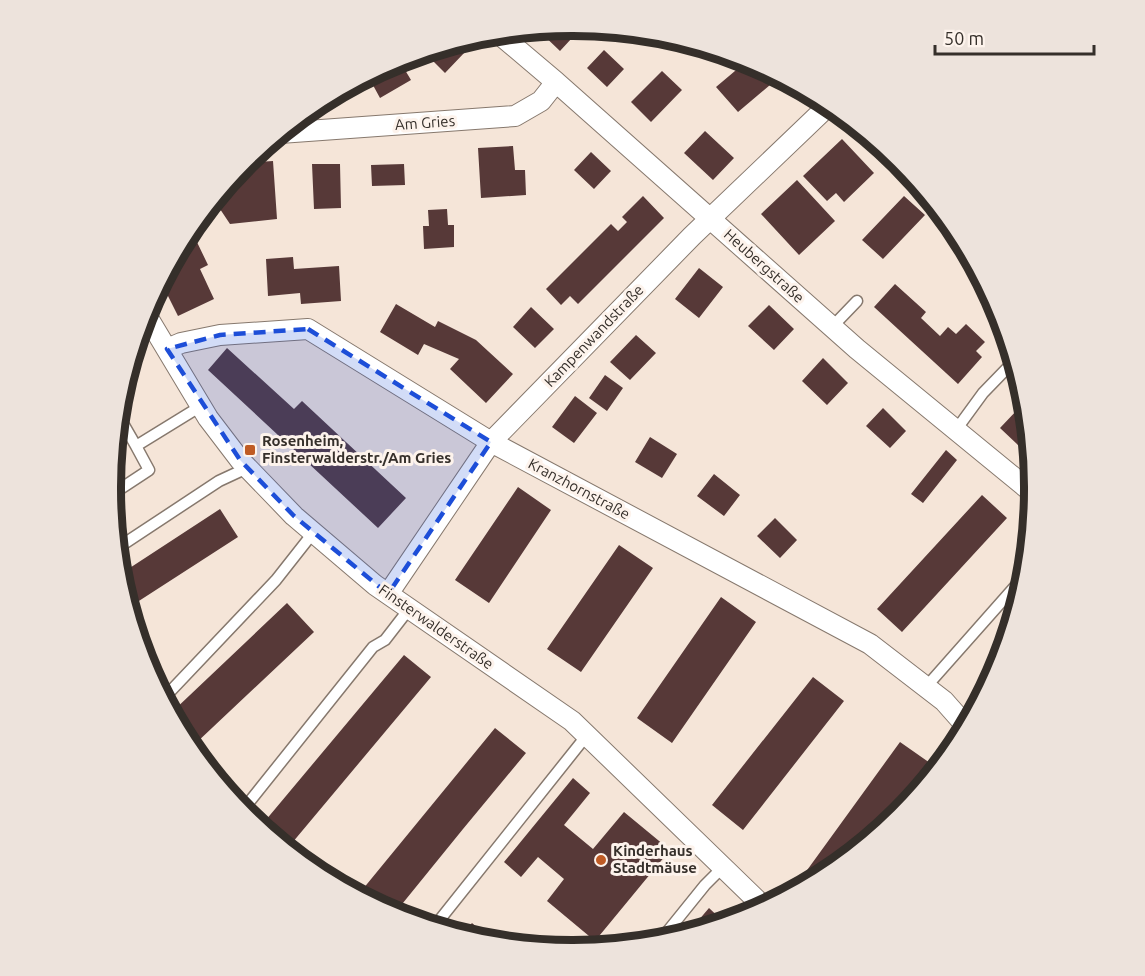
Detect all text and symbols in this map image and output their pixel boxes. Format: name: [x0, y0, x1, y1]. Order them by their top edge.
scale bar: [935, 18, 1094, 56]
text: 50 m: [944, 28, 984, 48]
street label: Am Gries: [394, 112, 456, 133]
street label: Heubergstraße: [721, 225, 808, 306]
street label: Kampenwandstraße: [541, 281, 647, 390]
place label: Rosenheim, Finsterwalderstr./Am Gries: [262, 432, 451, 466]
marker: Rosenheim, Finsterwalderstr./Am Gries: [243, 443, 257, 457]
street label: Kranzhornstraße: [525, 455, 633, 523]
street label: Finsterwalderstraße: [376, 581, 497, 673]
place label: Kinderhaus Stadtmäuse: [613, 842, 697, 876]
marker: Kinderhaus Stadtmäuse: [594, 853, 608, 867]

